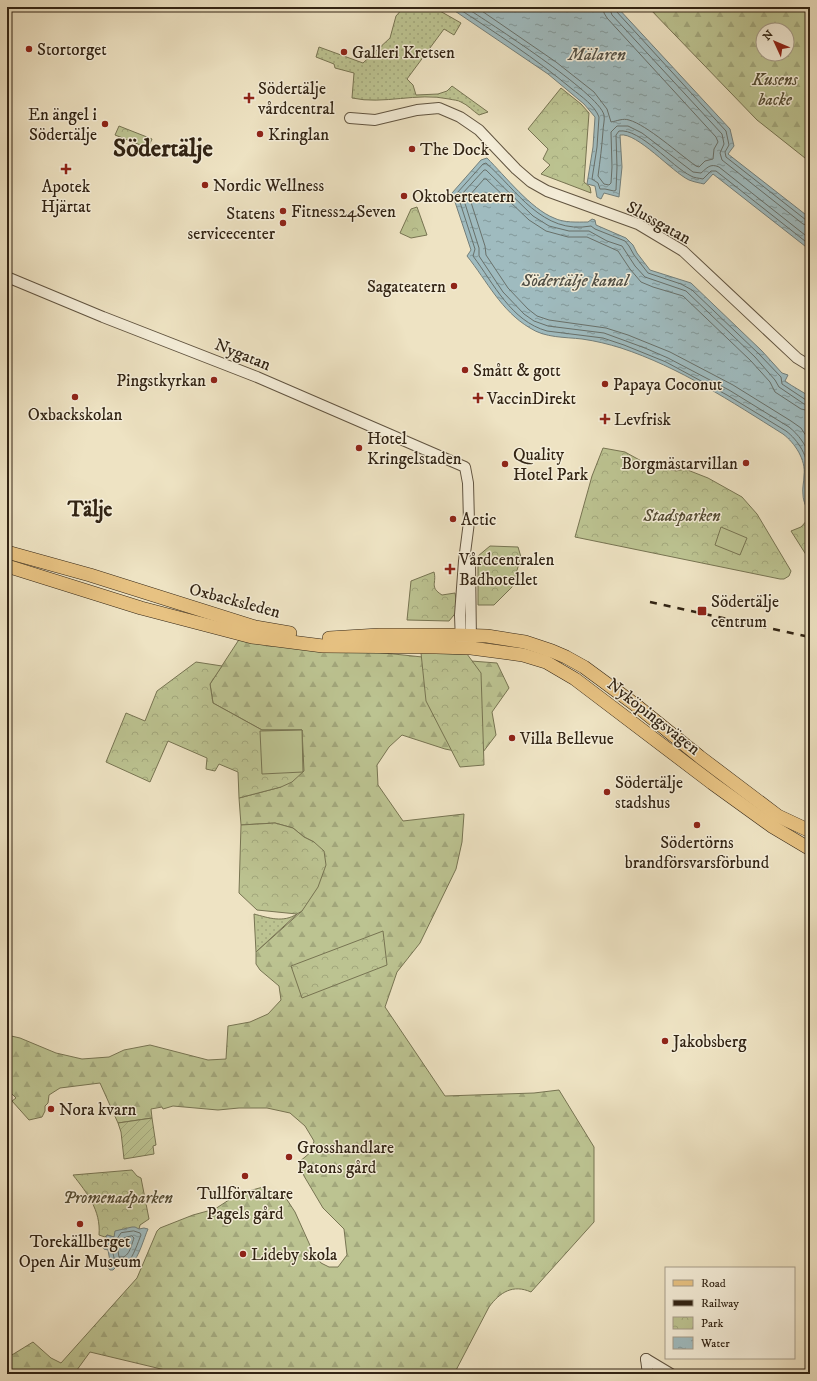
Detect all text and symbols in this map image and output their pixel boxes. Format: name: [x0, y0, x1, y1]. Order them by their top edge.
north arrow: [755, 22, 795, 62]
text: N: [760, 28, 777, 44]
place label: Stortorget: [37, 39, 107, 61]
place label: Galleri Kretsen: [352, 42, 455, 64]
marker: Stortorget: [24, 44, 34, 54]
water label: Mälaren: [566, 44, 626, 66]
marker: Galleri Kretsen: [339, 47, 349, 57]
park label: Kusens backe: [751, 69, 798, 111]
place label: Södertälje vårdcentral: [257, 78, 335, 120]
marker: Södertälje vårdcentral: [243, 92, 255, 104]
place label: En ängel i Södertälje: [28, 104, 97, 146]
marker: En ängel i Södertälje: [100, 119, 110, 129]
place label: Kringlan: [268, 124, 329, 146]
marker: Kringlan: [255, 129, 265, 139]
district label: Södertälje: [113, 133, 214, 164]
place label: The Dock: [420, 139, 490, 161]
marker: The Dock: [407, 144, 417, 154]
marker: Apotek Hjärtat: [61, 164, 71, 174]
place label: Nordic Wellness: [213, 175, 324, 197]
place label: Apotek Hjärtat: [41, 176, 92, 218]
marker: Nordic Wellness: [200, 180, 210, 190]
place label: Oktoberteatern: [412, 186, 515, 208]
marker: Oktoberteatern: [399, 191, 409, 201]
street label: Slussgatan: [622, 196, 695, 250]
place label: Fitness24Seven: [291, 201, 396, 223]
place label: Statens servicecenter: [188, 203, 276, 245]
marker: Fitness24Seven: [278, 206, 288, 216]
marker: Statens servicecenter: [278, 218, 288, 228]
water label: Södertälje kanal: [520, 270, 631, 292]
place label: Sagateatern: [367, 276, 446, 298]
marker: Sagateatern: [449, 281, 459, 291]
street label: Nygatan: [211, 334, 274, 376]
place label: Smått & gott: [473, 360, 561, 382]
marker: Smått & gott: [460, 365, 470, 375]
place label: Pingstkyrkan: [116, 370, 206, 392]
place label: Papaya Coconut: [613, 374, 723, 396]
marker: Pingstkyrkan: [209, 375, 219, 385]
marker: Papaya Coconut: [600, 379, 610, 389]
place label: VaccinDirekt: [486, 388, 577, 410]
marker: Oxbackskolan: [70, 392, 80, 402]
marker: VaccinDirekt: [472, 392, 484, 404]
place label: Oxbackskolan: [28, 404, 122, 426]
place label: Levfrisk: [614, 409, 672, 431]
marker: Levfrisk: [599, 413, 611, 425]
place label: Hotel Kringelstaden: [367, 428, 462, 470]
marker: Hotel Kringelstaden: [354, 443, 364, 453]
place label: Quality Hotel Park: [513, 444, 589, 486]
place label: Borgmästarvillan: [621, 453, 738, 475]
marker: Borgmästarvillan: [741, 458, 751, 468]
marker: Quality Hotel Park: [500, 459, 510, 469]
district label: Tälje: [67, 497, 113, 524]
park label: Stadsparken: [642, 505, 721, 527]
place label: Actic: [461, 509, 496, 531]
marker: Actic: [448, 514, 458, 524]
place label: Vårdcentralen Badhotellet: [458, 549, 555, 591]
marker: Vårdcentralen Badhotellet: [444, 563, 456, 575]
street label: Oxbacksleden: [187, 578, 283, 624]
place label: Södertälje centrum: [711, 591, 779, 633]
marker: Södertälje centrum: [696, 605, 708, 617]
street label: Nyköpingsvägen: [602, 673, 705, 760]
place label: Villa Bellevue: [519, 728, 614, 750]
marker: Villa Bellevue: [507, 733, 517, 743]
place label: Södertälje stadshus: [615, 772, 683, 814]
marker: Södertälje stadshus: [602, 787, 612, 797]
marker: Södertörns brandförsvarsförbund: [692, 820, 702, 830]
place label: Södertörns brandförsvarsförbund: [625, 832, 770, 874]
place label: Jakobsberg: [671, 1031, 747, 1053]
marker: Jakobsberg: [660, 1036, 670, 1046]
place label: Nora kvarn: [59, 1099, 136, 1121]
marker: Nora kvarn: [46, 1104, 56, 1114]
place label: Grosshandlare Patons gård: [297, 1137, 394, 1179]
marker: Grosshandlare Patons gård: [284, 1152, 294, 1162]
marker: Tullförvaltare Pagels gård: [240, 1171, 250, 1181]
place label: Tullförvaltare Pagels gård: [197, 1183, 293, 1225]
park label: Promenadparken: [63, 1187, 173, 1209]
marker: Torekällberget Open Air Museum: [75, 1219, 85, 1229]
place label: Torekällberget Open Air Museum: [19, 1231, 141, 1273]
place label: Lideby skola: [251, 1244, 338, 1266]
marker: Lideby skola: [238, 1249, 248, 1259]
legend: [665, 1267, 795, 1359]
text: Road: [701, 1276, 726, 1291]
text: Railway: [701, 1296, 739, 1311]
text: Park: [701, 1316, 723, 1331]
text: Water: [700, 1336, 730, 1351]

